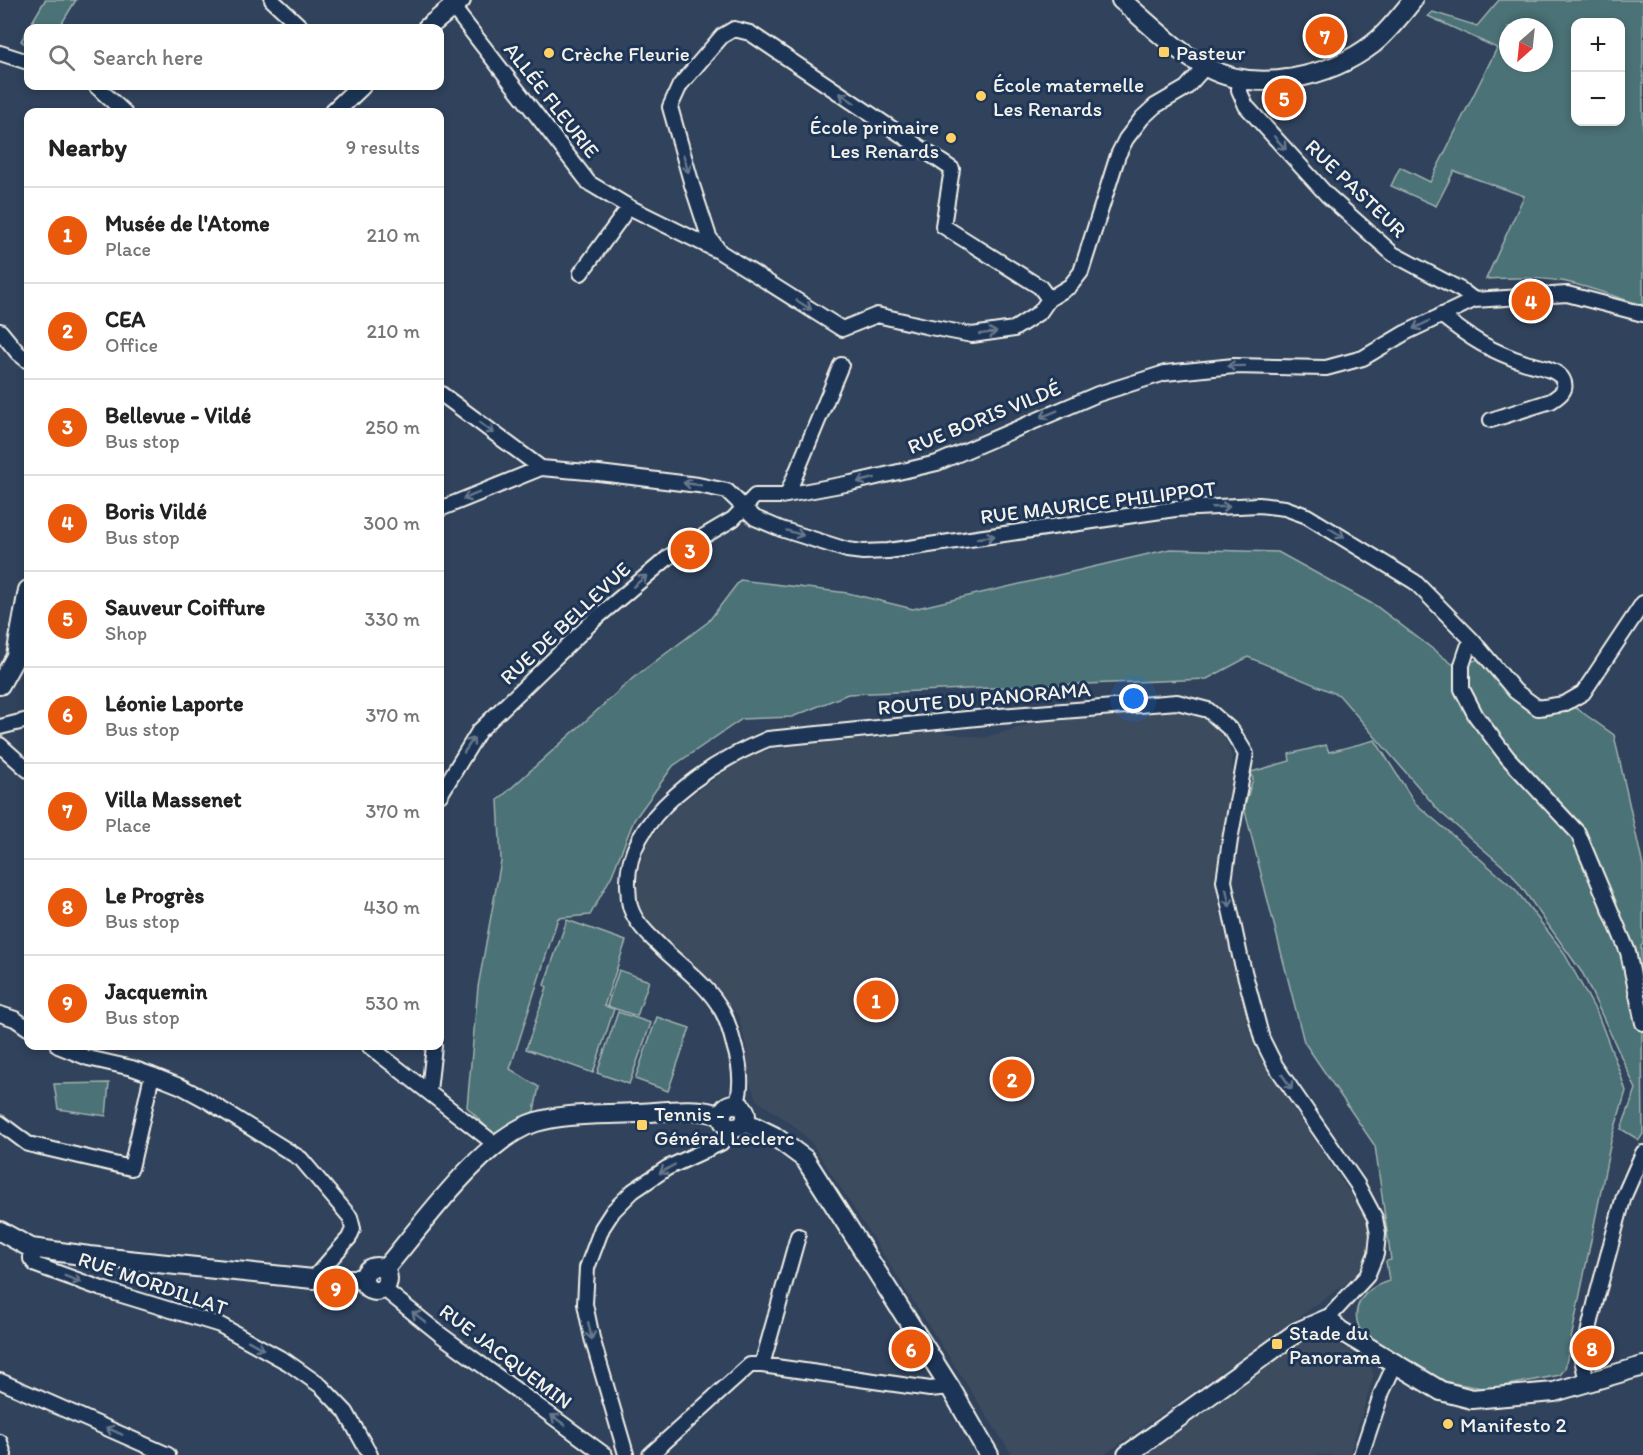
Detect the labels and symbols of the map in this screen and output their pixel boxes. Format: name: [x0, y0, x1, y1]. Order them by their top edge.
pin: 7: [1306, 14, 1344, 58]
north arrow: [1499, 18, 1553, 72]
street label: ALLÉE FLEURIE: [499, 37, 605, 163]
place label: Pasteur: [1176, 40, 1246, 65]
place label: Crèche Fleurie: [561, 41, 690, 66]
marker: Pasteur: [1157, 45, 1171, 59]
marker: Crèche Fleurie: [542, 46, 556, 60]
place label: École maternelle Les Renards: [993, 72, 1144, 121]
pin: 5: [1264, 76, 1304, 120]
marker: École maternelle Les Renards: [974, 89, 988, 103]
one-way arrow: [839, 91, 856, 103]
place label: École primaire Les Renards: [810, 114, 939, 163]
marker: École primaire Les Renards: [944, 131, 958, 145]
street label: RUE PASTEUR: [1300, 134, 1412, 242]
one-way arrow: [1273, 136, 1287, 151]
one-way arrow: [681, 154, 692, 173]
pin: 4: [1512, 278, 1550, 324]
one-way arrow: [796, 298, 813, 311]
one-way arrow: [1412, 320, 1430, 332]
one-way arrow: [977, 327, 997, 338]
one-way arrow: [1227, 361, 1247, 372]
street label: RUE BORIS VILDÉ: [904, 375, 1064, 459]
one-way arrow: [1040, 409, 1058, 420]
one-way arrow: [478, 422, 494, 434]
one-way arrow: [857, 474, 876, 486]
street label: RUE MAURICE PHILIPPOT: [979, 475, 1217, 529]
one-way arrow: [683, 479, 703, 490]
one-way arrow: [462, 491, 480, 502]
one-way arrow: [1210, 501, 1230, 512]
pin: 3: [670, 528, 710, 572]
one-way arrow: [785, 528, 804, 539]
one-way arrow: [1328, 528, 1345, 540]
one-way arrow: [976, 531, 995, 542]
street label: RUE DE BELLEVUE: [495, 556, 635, 690]
one-way arrow: [632, 575, 648, 588]
street label: ROUTE DU PANORAMA: [877, 676, 1092, 720]
your location: [1119, 684, 1148, 713]
one-way arrow: [463, 737, 475, 754]
one-way arrow: [1223, 888, 1234, 907]
pin: 1: [856, 978, 896, 1022]
pin: 2: [992, 1056, 1032, 1102]
one-way arrow: [1281, 1073, 1293, 1090]
place label: Tennis - Général Leclerc: [654, 1101, 795, 1150]
marker: Tennis - Général Leclerc: [635, 1118, 649, 1132]
one-way arrow: [659, 1164, 676, 1176]
street label: RUE MORDILLAT: [75, 1246, 231, 1320]
pin: 9: [316, 1266, 356, 1310]
one-way arrow: [63, 1274, 82, 1285]
street label: RUE JACQUEMIN: [435, 1298, 577, 1414]
one-way arrow: [411, 1311, 427, 1324]
place label: Stade du Panorama: [1289, 1320, 1381, 1369]
one-way arrow: [585, 1321, 596, 1340]
pin: 6: [892, 1326, 930, 1372]
pin: 8: [1572, 1326, 1612, 1370]
marker: Stade du Panorama: [1270, 1337, 1284, 1351]
one-way arrow: [247, 1339, 264, 1351]
place label: Manifesto 2: [1460, 1412, 1567, 1437]
one-way arrow: [550, 1414, 566, 1427]
marker: Manifesto 2: [1441, 1417, 1455, 1431]
one-way arrow: [106, 1425, 124, 1437]

